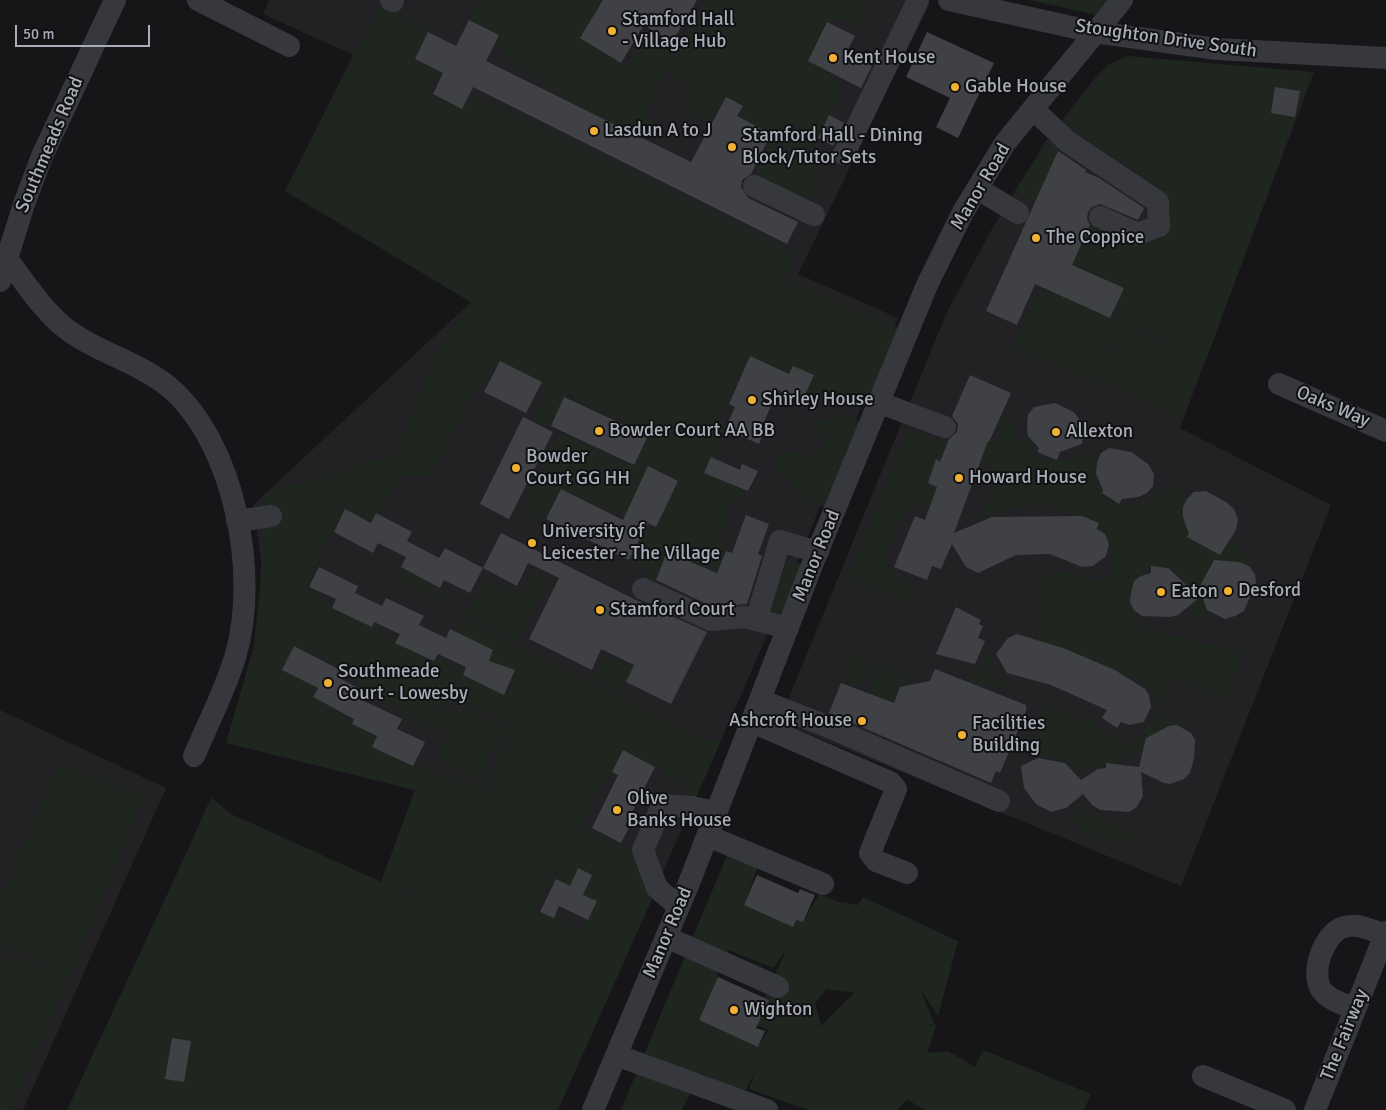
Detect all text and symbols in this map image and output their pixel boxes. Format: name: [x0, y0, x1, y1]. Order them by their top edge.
place label: Stamford Hall - Village Hub: [622, 9, 735, 53]
scale bar: [18, 15, 152, 47]
street label: Stoughton Drive South: [1074, 15, 1258, 63]
text: 50 m: [23, 25, 54, 43]
marker: Stamford Hall - Village Hub: [606, 25, 618, 37]
place label: Kent House: [843, 47, 936, 69]
marker: Kent House: [827, 52, 839, 64]
street label: Southmeads Road: [11, 74, 89, 216]
place label: Gable House: [965, 76, 1067, 98]
marker: Gable House: [949, 81, 961, 93]
place label: Lasdun A to J: [604, 120, 712, 142]
marker: Lasdun A to J: [588, 125, 600, 137]
place label: Stamford Hall - Dining Block/Tutor Sets: [742, 125, 923, 169]
street label: Manor Road: [946, 140, 1016, 234]
marker: Stamford Hall - Dining Block/Tutor Sets: [726, 141, 738, 153]
place label: The Coppice: [1046, 227, 1144, 249]
marker: The Coppice: [1030, 232, 1042, 244]
street label: Oaks Way: [1293, 381, 1373, 433]
place label: Shirley House: [762, 389, 874, 411]
marker: Shirley House: [746, 394, 758, 406]
place label: Bowder Court AA BB: [609, 420, 775, 442]
place label: Allexton: [1066, 421, 1133, 443]
marker: Bowder Court AA BB: [593, 425, 605, 437]
marker: Allexton: [1050, 426, 1062, 438]
place label: Bowder Court GG HH: [526, 446, 630, 490]
marker: Bowder Court GG HH: [510, 462, 522, 474]
place label: Howard House: [969, 467, 1087, 489]
marker: Howard House: [953, 472, 965, 484]
street label: Manor Road: [788, 507, 846, 605]
place label: University of Leicester - The Village: [542, 521, 720, 565]
marker: University of Leicester - The Village: [526, 537, 538, 549]
place label: Desford: [1238, 580, 1301, 602]
place label: Eaton: [1171, 581, 1218, 603]
marker: Desford: [1222, 585, 1234, 597]
marker: Eaton: [1155, 586, 1167, 598]
place label: Stamford Court: [610, 599, 735, 621]
marker: Stamford Court: [594, 604, 606, 616]
place label: Southmeade Court - Lowesby: [338, 661, 468, 705]
marker: Southmeade Court - Lowesby: [322, 677, 334, 689]
place label: Ashcroft House: [729, 710, 852, 732]
place label: Facilities Building: [972, 713, 1045, 757]
marker: Ashcroft House: [856, 715, 868, 727]
marker: Facilities Building: [956, 729, 968, 741]
place label: Olive Banks House: [627, 788, 731, 832]
marker: Olive Banks House: [611, 804, 623, 816]
street label: Manor Road: [639, 884, 697, 982]
street label: The Fairway: [1316, 986, 1374, 1084]
place label: Wighton: [744, 999, 812, 1021]
marker: Wighton: [728, 1004, 740, 1016]

